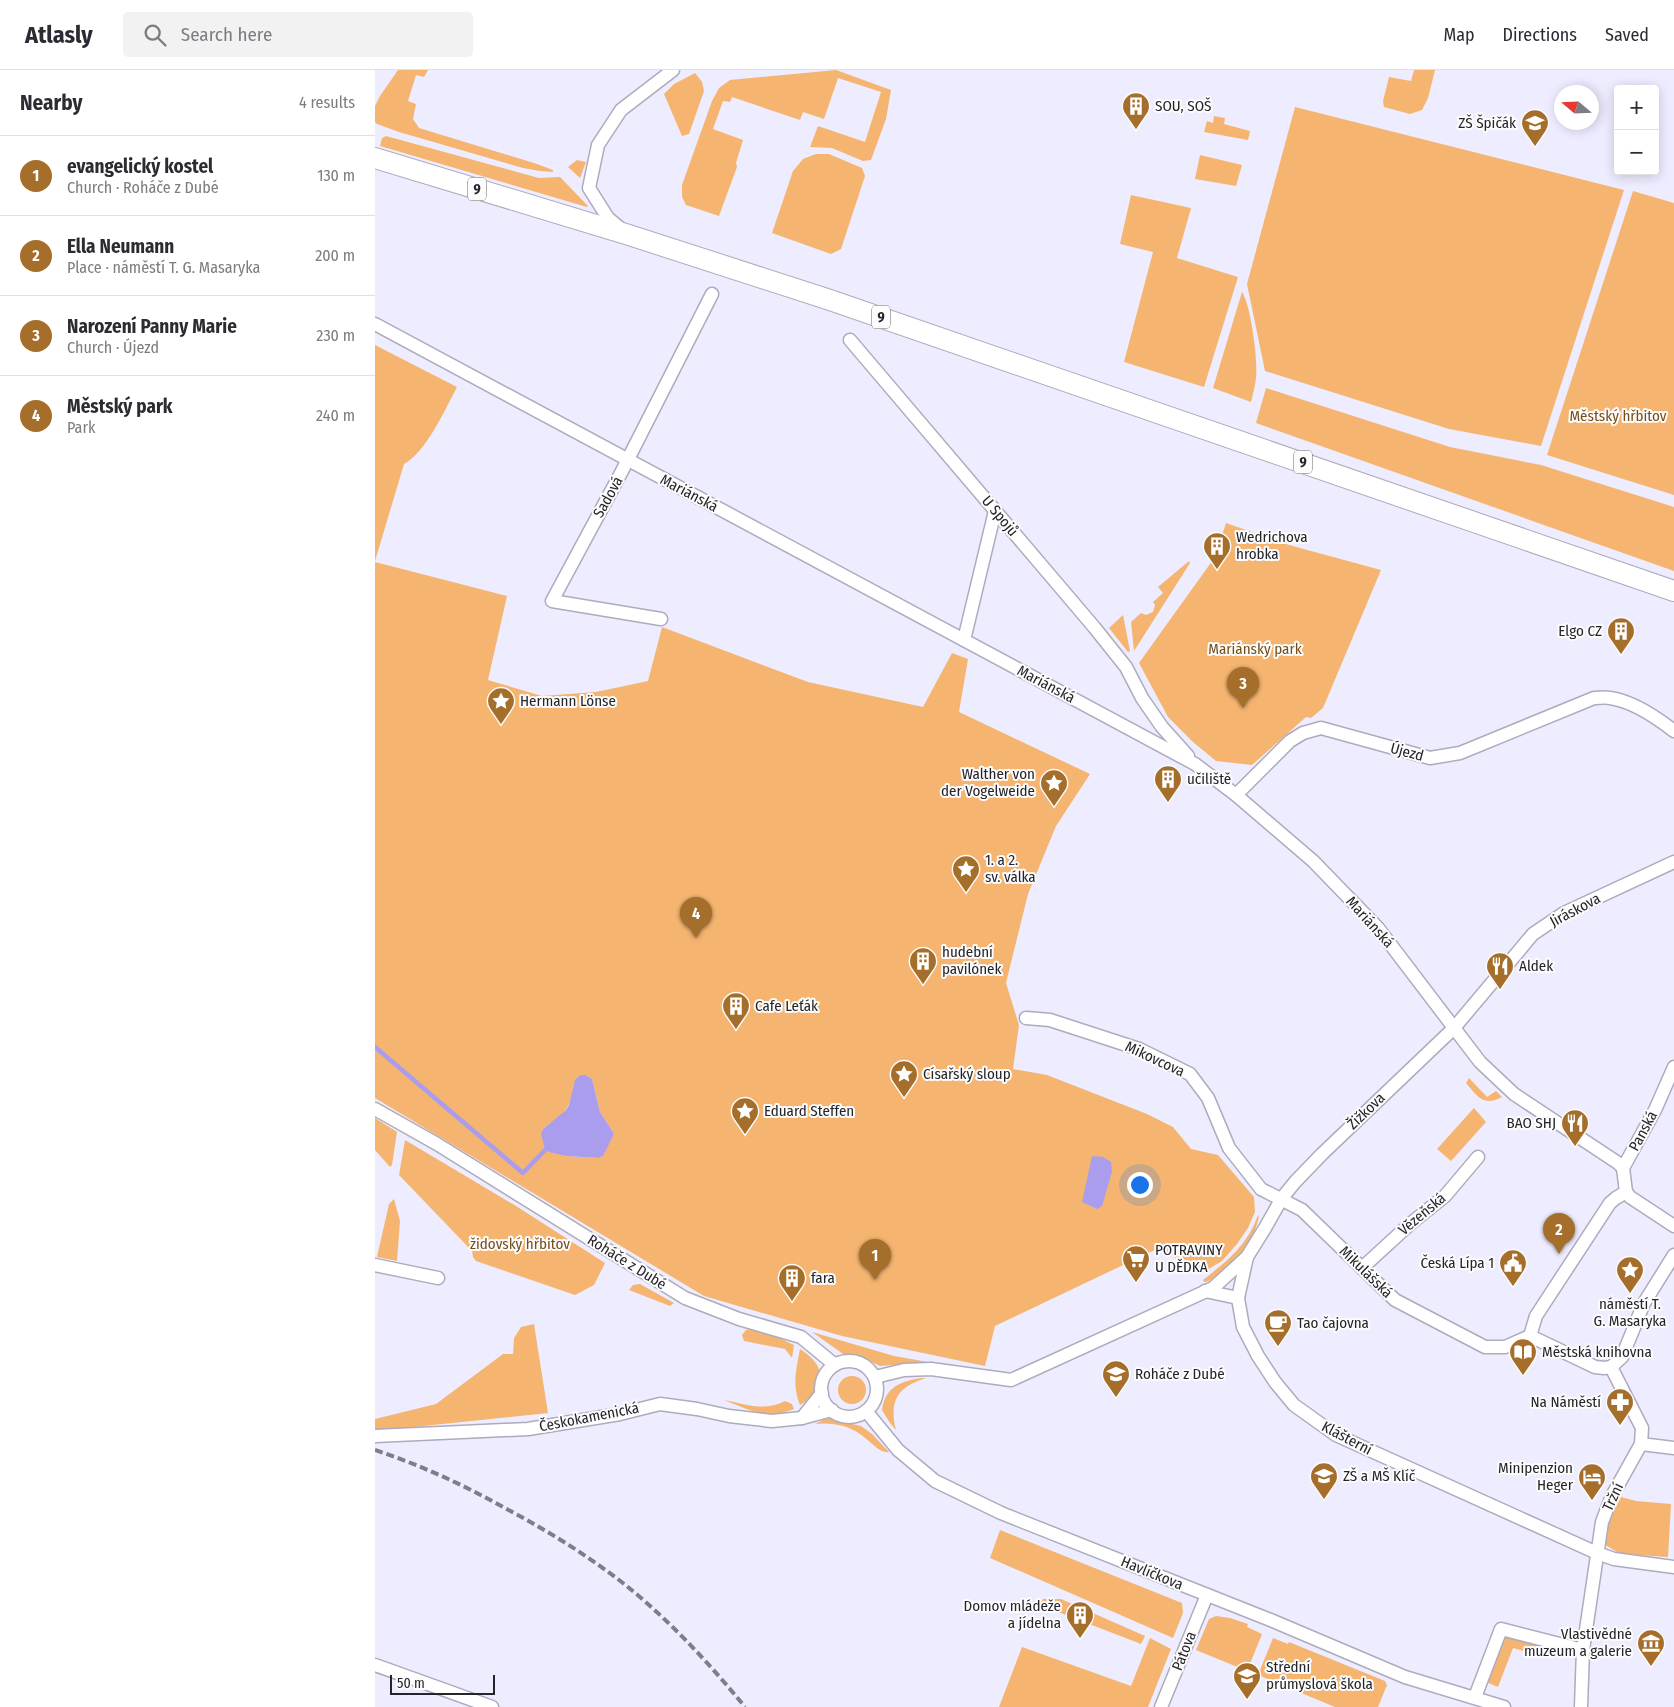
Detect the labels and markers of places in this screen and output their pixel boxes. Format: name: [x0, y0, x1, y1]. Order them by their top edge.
building icon: SOU, SOŠ: [1121, 91, 1151, 130]
place label: SOU, SOŠ: [1155, 97, 1212, 115]
school or university icon: ZŠ Špičák: [1520, 108, 1550, 147]
place label: ZŠ Špičák: [1458, 114, 1516, 132]
place label: Wedrichova hrobka: [1236, 528, 1308, 563]
building icon: Wedrichova hrobka: [1202, 531, 1232, 570]
building icon: Elgo CZ: [1606, 616, 1636, 655]
place label: Elgo CZ: [1558, 622, 1602, 640]
pin: 3: [1227, 667, 1259, 708]
place icon: Hermann Lönse: [486, 686, 516, 725]
place label: Hermann Lönse: [520, 692, 616, 710]
building icon: učiliště: [1153, 764, 1183, 803]
place label: Walther von der Vogelweide: [941, 765, 1035, 800]
place icon: Walther von der Vogelweide: [1039, 768, 1069, 807]
place label: učiliště: [1187, 770, 1231, 788]
place label: 1. a 2. sv. válka: [985, 851, 1036, 886]
place icon: 1. a 2. sv. válka: [951, 854, 981, 893]
pin: 4: [680, 897, 712, 938]
place label: hudební pavilónek: [942, 943, 1002, 978]
building icon: hudební pavilónek: [908, 946, 938, 985]
restaurant icon: Aldek: [1485, 951, 1515, 990]
place label: Aldek: [1519, 957, 1553, 975]
building icon: Cafe Leťák: [721, 991, 751, 1030]
place label: Cafe Leťák: [755, 997, 818, 1015]
place icon: Císařský sloup: [889, 1059, 919, 1098]
place label: Císařský sloup: [923, 1065, 1011, 1083]
place icon: Eduard Steffen: [730, 1096, 760, 1135]
place label: Eduard Steffen: [764, 1102, 854, 1120]
restaurant icon: BAO SHJ: [1560, 1108, 1590, 1147]
place label: BAO SHJ: [1507, 1114, 1556, 1132]
pin: 2: [1543, 1213, 1575, 1254]
pin: 1: [859, 1239, 891, 1280]
place label: POTRAVINY U DĚDKA: [1155, 1241, 1223, 1276]
supermarket icon: POTRAVINY U DĚDKA: [1121, 1244, 1151, 1283]
public building icon: Česká Lípa 1: [1498, 1248, 1528, 1287]
place label: Česká Lípa 1: [1420, 1254, 1494, 1272]
place icon: náměstí T. G. Masaryka: [1615, 1255, 1645, 1294]
building icon: fara: [777, 1263, 807, 1302]
place label: fara: [811, 1269, 835, 1287]
place label: náměstí T. G. Masaryka: [1594, 1295, 1666, 1330]
cafe icon: Tao čajovna: [1263, 1308, 1293, 1347]
place label: Tao čajovna: [1297, 1314, 1369, 1332]
library icon: Městská knihovna: [1508, 1337, 1538, 1376]
place label: Městská knihovna: [1542, 1343, 1652, 1361]
school or university icon: Roháče z Dubé: [1101, 1359, 1131, 1398]
place label: Roháče z Dubé: [1135, 1365, 1225, 1383]
pharmacy icon: Na Náměstí: [1605, 1387, 1635, 1426]
place label: Na Náměstí: [1531, 1393, 1601, 1411]
place label: Minipenzion Heger: [1498, 1459, 1574, 1494]
school or university icon: ZŠ a MŠ Klíč: [1309, 1461, 1339, 1500]
hotel icon: Minipenzion Heger: [1577, 1462, 1607, 1501]
place label: ZŠ a MŠ Klíč: [1343, 1467, 1416, 1485]
place label: Domov mládeže a jídelna: [963, 1597, 1061, 1632]
building icon: Domov mládeže a jídelna: [1065, 1600, 1095, 1639]
place label: Vlastivědné muzeum a galerie: [1524, 1625, 1632, 1660]
museum icon: Vlastivědné muzeum a galerie: [1636, 1628, 1666, 1667]
place label: Střední průmyslová škola: [1266, 1658, 1373, 1693]
school or university icon: Střední průmyslová škola: [1232, 1661, 1262, 1700]

